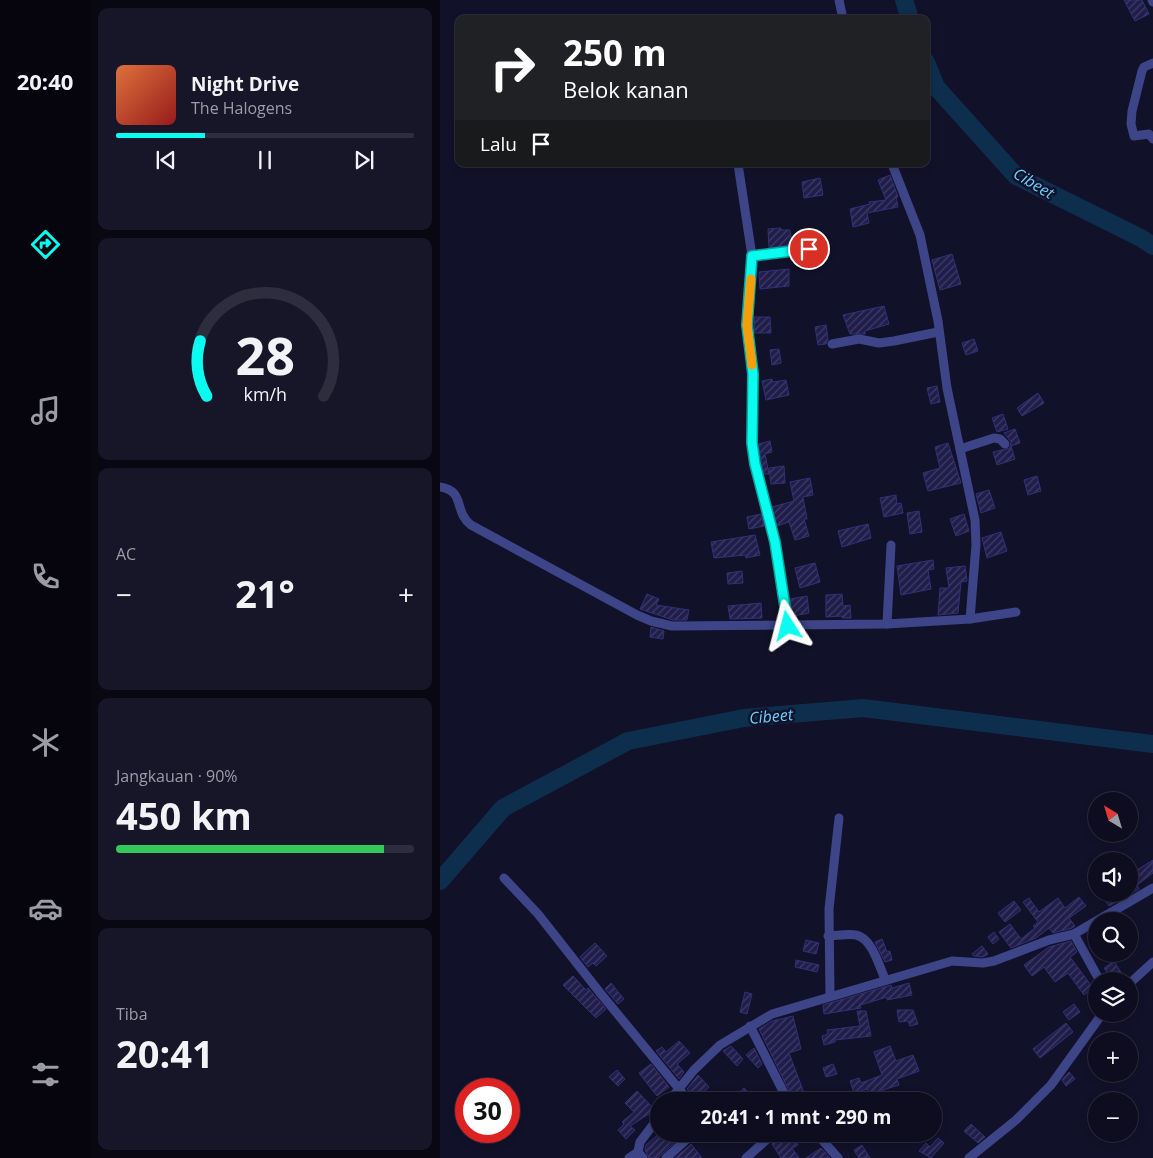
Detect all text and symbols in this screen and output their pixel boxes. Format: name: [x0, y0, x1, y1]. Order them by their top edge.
text: 250 m: [563, 29, 667, 76]
icon: right: [480, 35, 545, 100]
text: 20:40: [17, 66, 73, 96]
text: Night Drive: [191, 71, 299, 97]
text: Belok kanan: [563, 74, 689, 104]
text: The Halogens: [191, 97, 292, 119]
icon: arrive: [527, 130, 555, 158]
text: Lalu: [480, 131, 517, 157]
icon: previous: [152, 146, 180, 174]
icon: pause: [251, 146, 279, 174]
icon: next: [350, 146, 378, 174]
water label: Cibeet: [1010, 162, 1059, 204]
icon: directions: [28, 227, 63, 262]
pin: [788, 228, 830, 270]
icon: arrive: [795, 235, 823, 263]
text: 28: [235, 319, 295, 390]
text: km/h: [243, 382, 287, 406]
icon: music: [28, 393, 63, 428]
text: AC: [116, 543, 136, 565]
icon: phone: [28, 559, 63, 594]
text: 21°: [235, 567, 295, 619]
text: −: [116, 575, 132, 613]
text: +: [398, 575, 414, 613]
position arrow: [761, 599, 813, 651]
water label: Cibeet: [748, 703, 795, 729]
icon: climate: [28, 725, 63, 760]
text: Jangkauan · 90%: [116, 765, 238, 787]
text: 450 km: [116, 789, 252, 841]
north arrow: [1088, 792, 1138, 842]
map controls: [1088, 792, 1138, 1142]
button: sound: [1088, 852, 1138, 902]
icon: car: [28, 891, 63, 926]
button: search: [1088, 912, 1138, 962]
button: layers: [1088, 972, 1138, 1022]
text: Tiba: [116, 1003, 148, 1025]
text: 20:41: [116, 1027, 214, 1079]
button: +: [1088, 1032, 1138, 1082]
icon: filters: [28, 1057, 63, 1092]
speed limit sign: 30: [455, 1078, 520, 1143]
button: −: [1088, 1092, 1138, 1142]
text: 20:41 · 1 mnt · 290 m: [701, 1104, 891, 1130]

